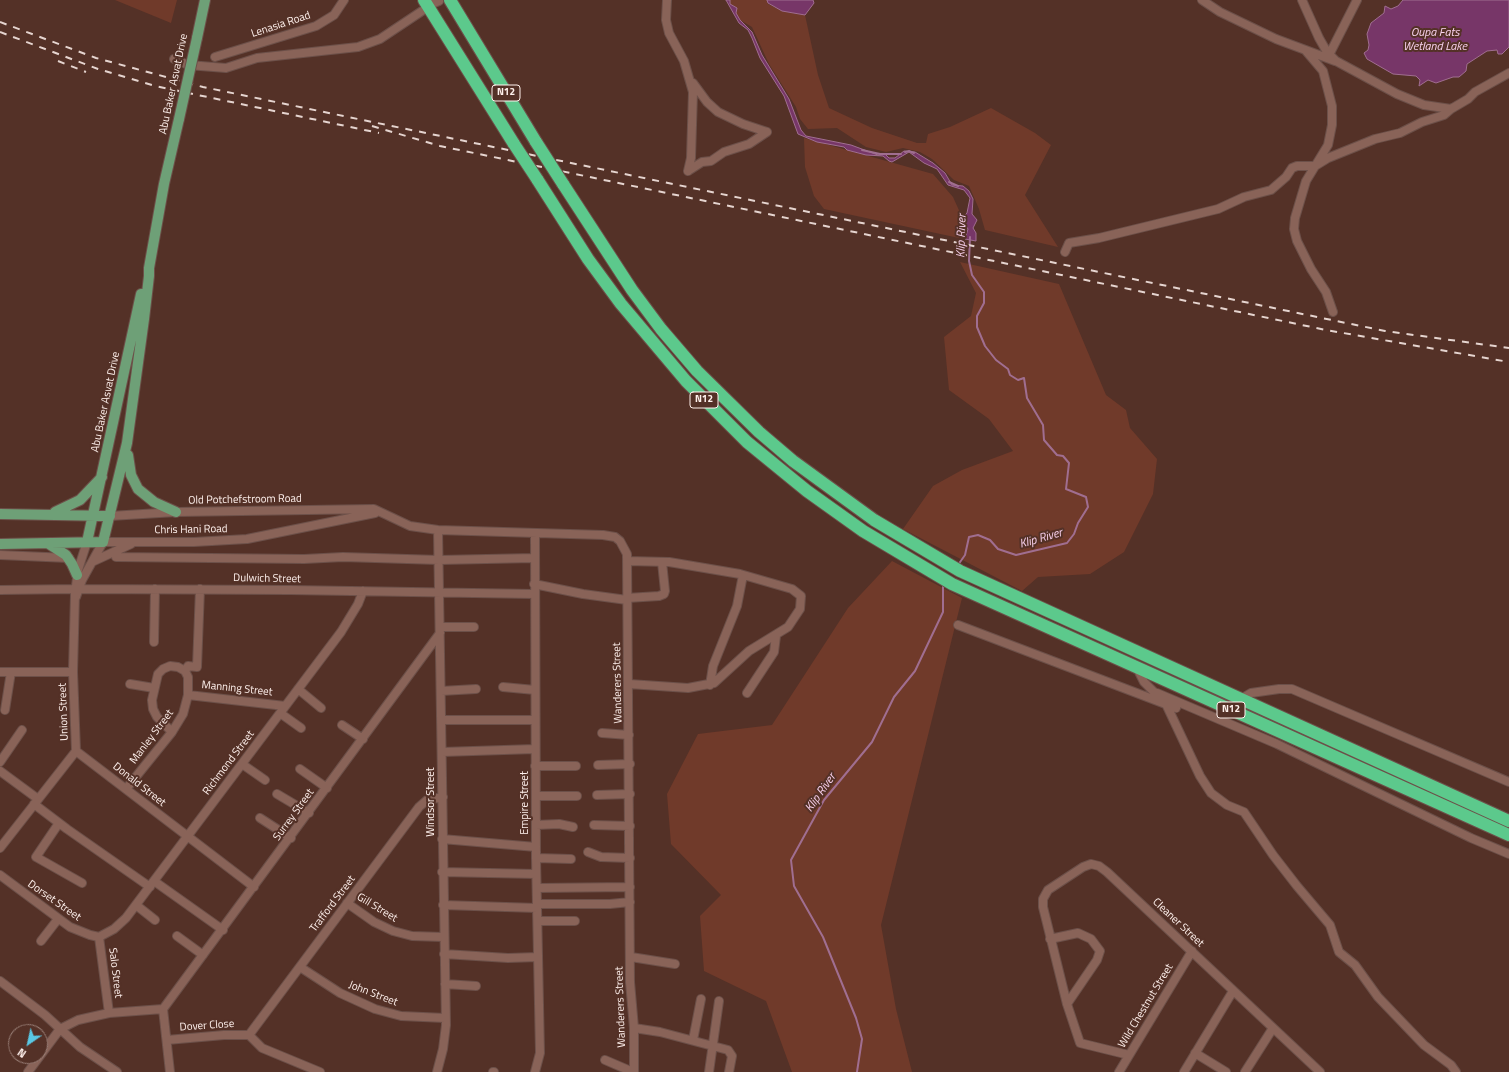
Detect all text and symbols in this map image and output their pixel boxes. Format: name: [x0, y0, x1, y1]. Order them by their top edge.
street label: Lenasia Road: [250, 9, 312, 41]
water label: Oupa Fats Wetland Lake: [1403, 26, 1467, 54]
street label: Abu Baker Asvat Drive: [157, 33, 191, 135]
road number: N12: [492, 85, 520, 101]
water label: Klip River: [954, 214, 970, 258]
street label: Abu Baker Asvat Drive: [89, 351, 123, 453]
road number: N12: [690, 392, 718, 408]
street label: Old Potchefstroom Road: [188, 492, 302, 508]
street label: Chris Hani Road: [154, 523, 228, 537]
water label: Klip River: [1018, 526, 1064, 552]
street label: Dulwich Street: [233, 572, 301, 586]
street label: Wanderers Street: [611, 642, 625, 724]
street label: Manning Street: [201, 679, 273, 699]
street label: Union Street: [56, 683, 72, 741]
road number: N12: [1217, 702, 1245, 718]
street label: Manley Street: [127, 707, 177, 767]
street label: Richmond Street: [200, 728, 258, 798]
street label: Donald Street: [110, 760, 168, 810]
street label: Windsor Street: [424, 767, 438, 837]
street label: Empire Street: [518, 771, 532, 835]
water label: Klip River: [803, 771, 839, 815]
street label: Surrey Street: [271, 787, 317, 843]
street label: Trafford Street: [307, 873, 359, 935]
street label: Dorset Street: [25, 878, 83, 924]
street label: Gill Street: [354, 891, 400, 925]
street label: Cleaner Street: [1149, 896, 1207, 950]
street label: Salo Street: [105, 947, 125, 999]
street label: Wild Chestnut Street: [1116, 962, 1176, 1050]
street label: Wanderers Street: [613, 966, 629, 1048]
street label: John Street: [347, 979, 399, 1009]
street label: Dover Close: [179, 1018, 235, 1034]
north arrow: [8, 1024, 48, 1064]
text: N: [14, 1044, 29, 1062]

